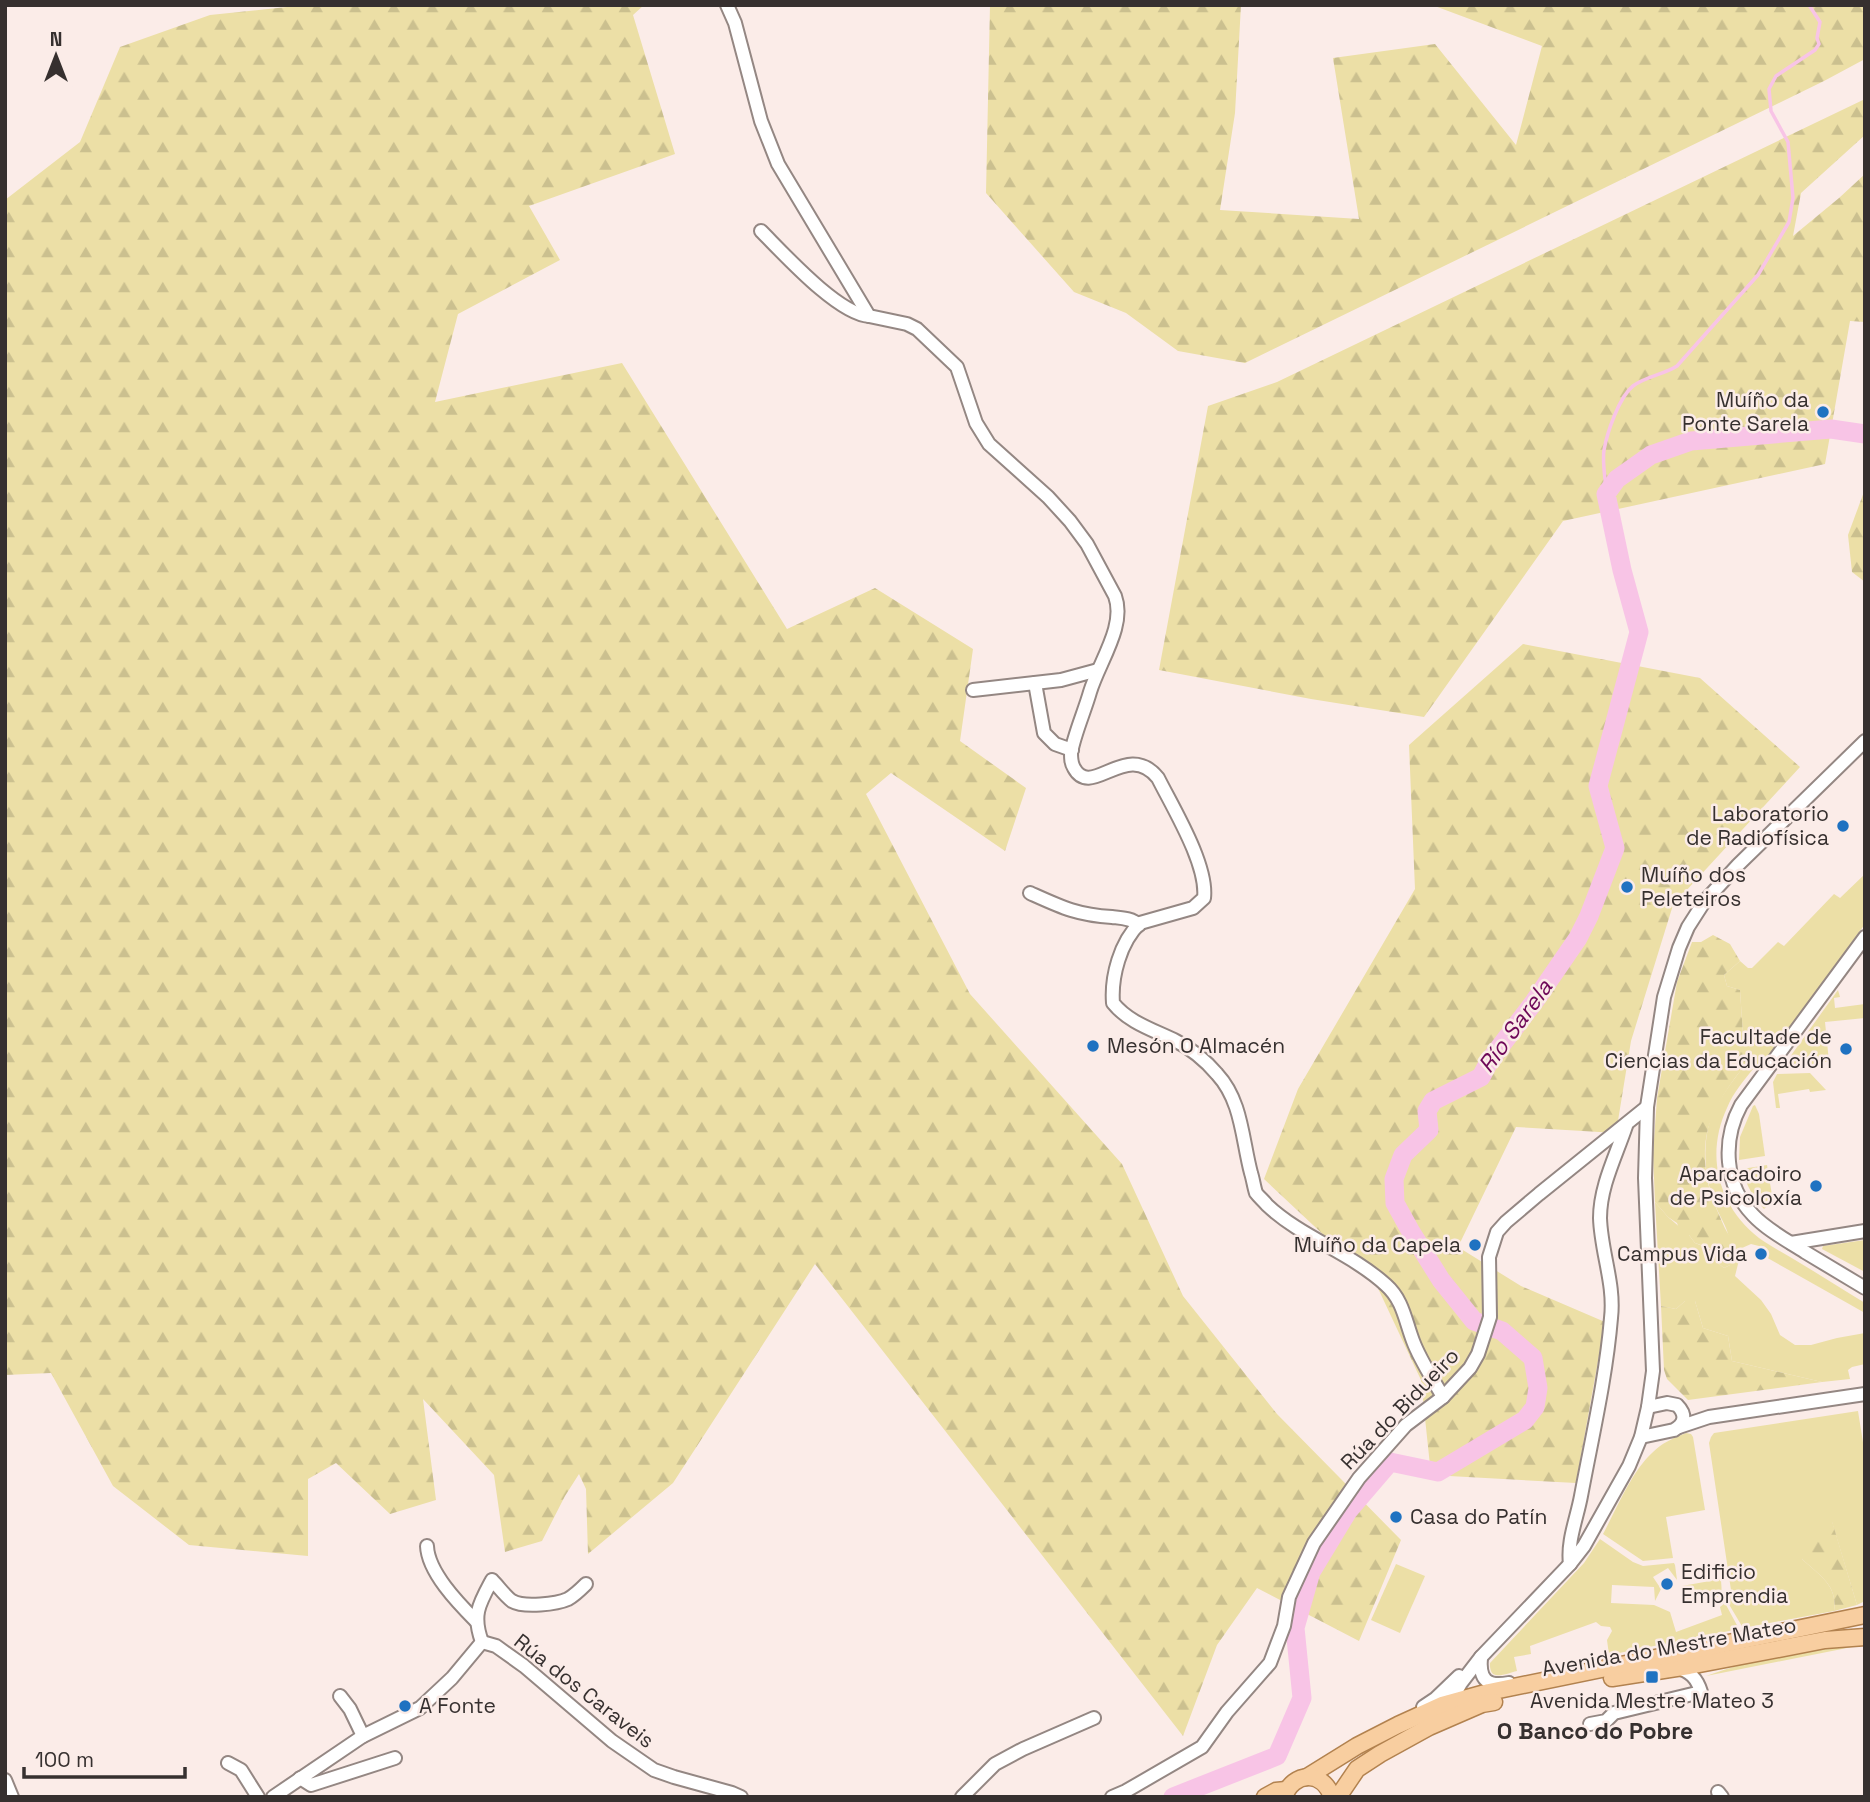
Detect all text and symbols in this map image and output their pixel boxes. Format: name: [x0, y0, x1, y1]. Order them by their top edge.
north arrow: [21, 21, 91, 91]
text: N: [50, 27, 62, 52]
place label: Muíño da Ponte Sarela: [1682, 386, 1809, 437]
marker: Muíño da Ponte Sarela: [1815, 404, 1831, 420]
place label: Laboratorio de Radiofísica: [1686, 800, 1829, 851]
marker: Laboratorio de Radiofísica: [1835, 818, 1851, 834]
place label: Muíño dos Peleteiros: [1641, 861, 1746, 912]
marker: Muíño dos Peleteiros: [1619, 879, 1635, 895]
water label: Río Sarela: [1471, 973, 1559, 1079]
place label: Facultade de Ciencias da Educación: [1605, 1023, 1832, 1074]
place label: Mesón O Almacén: [1107, 1032, 1285, 1059]
marker: Mesón O Almacén: [1085, 1038, 1101, 1054]
marker: Facultade de Ciencias da Educación: [1838, 1041, 1854, 1057]
place label: Aparcadoiro de Psicoloxía: [1669, 1160, 1802, 1211]
marker: Aparcadoiro de Psicoloxía: [1808, 1178, 1824, 1194]
place label: Muíño da Capela: [1294, 1231, 1461, 1258]
marker: Muíño da Capela: [1467, 1237, 1483, 1253]
place label: Campus Vida: [1617, 1240, 1747, 1267]
marker: Campus Vida: [1753, 1246, 1769, 1262]
street label: Rúa do Bidueiro: [1335, 1342, 1465, 1475]
place label: Casa do Patín: [1410, 1503, 1547, 1530]
marker: Casa do Patín: [1388, 1509, 1404, 1525]
place label: Edificio Emprendia: [1681, 1558, 1788, 1609]
marker: Edificio Emprendia: [1659, 1576, 1675, 1592]
street label: Avenida do Mestre Mateo: [1540, 1611, 1798, 1682]
street label: Rúa dos Caraveis: [509, 1627, 660, 1754]
marker: Avenida Mestre Mateo 3: [1644, 1669, 1660, 1685]
place label: Avenida Mestre Mateo 3: [1530, 1687, 1774, 1714]
place label: A Fonte: [419, 1692, 496, 1719]
marker: A Fonte: [397, 1698, 413, 1714]
district label: O Banco do Pobre: [1497, 1716, 1693, 1746]
scale bar: [24, 1736, 186, 1780]
text: 100 m: [35, 1746, 94, 1773]

